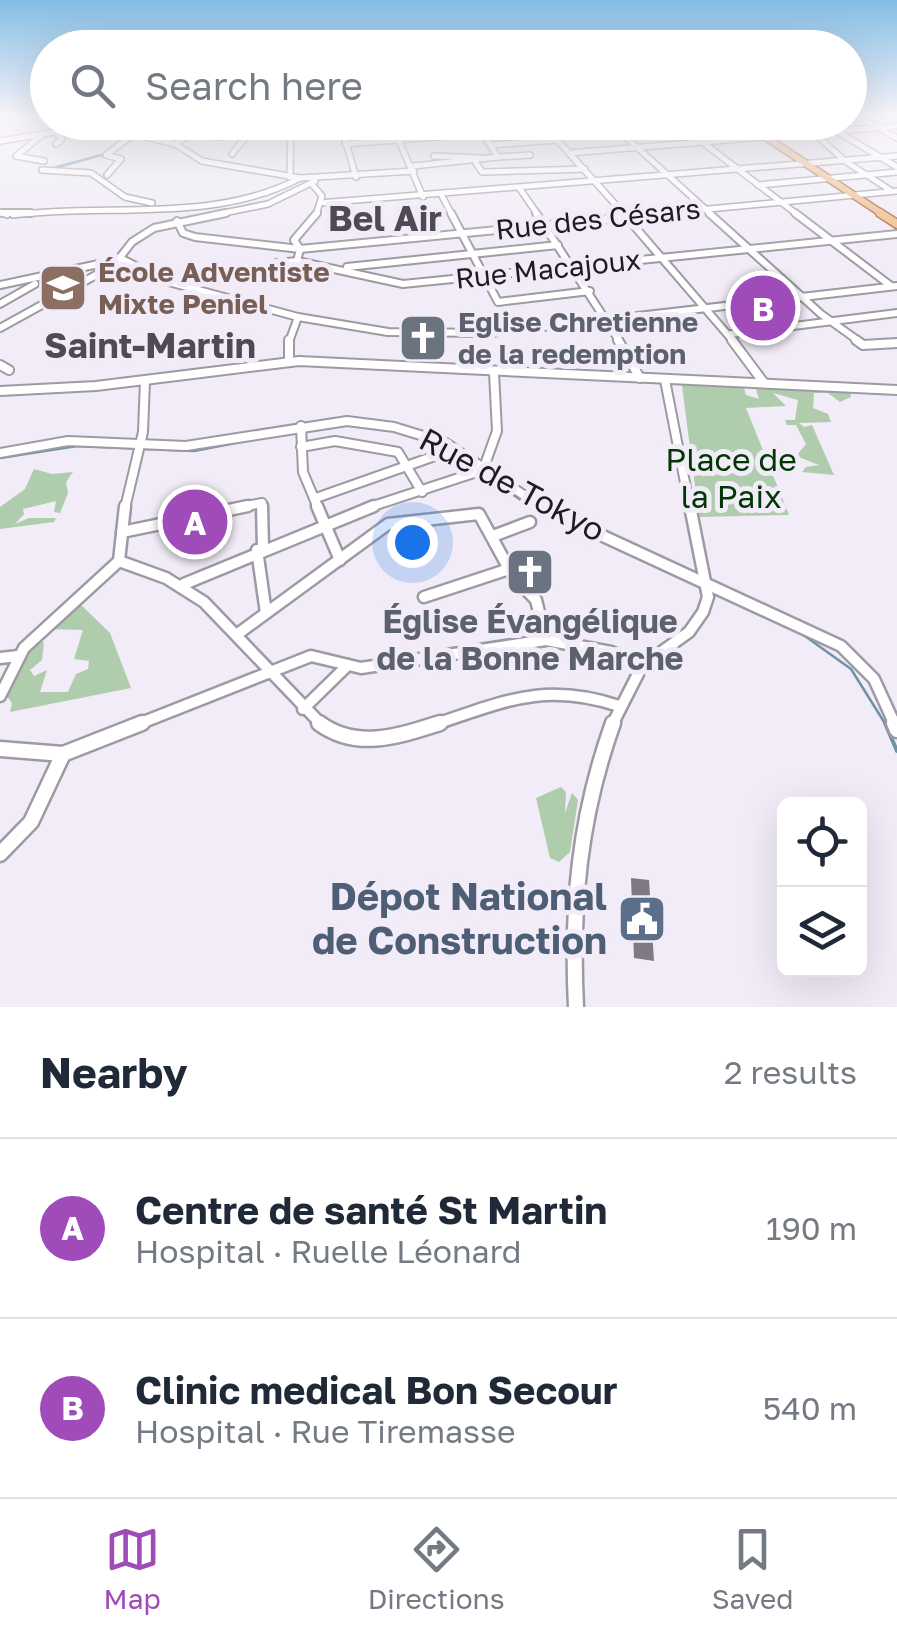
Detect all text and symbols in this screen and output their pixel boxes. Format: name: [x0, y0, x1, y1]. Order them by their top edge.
search box: [30, 30, 867, 140]
icon: search: [65, 58, 120, 113]
text: Search here: [145, 63, 363, 108]
street label: Rue des Césars: [494, 191, 702, 246]
district label: Bel Air: [328, 197, 442, 239]
street label: Rue Macajoux: [454, 242, 642, 295]
place label: École Adventiste Mixte Peniel: [98, 255, 330, 320]
school or university icon: École Adventiste Mixte Peniel: [37, 262, 89, 314]
pin: B: [730, 270, 796, 346]
place label: Eglise Chretienne de la redemption: [458, 305, 698, 370]
church icon: Eglise Chretienne de la redemption: [397, 312, 449, 364]
district label: Saint-Martin: [44, 324, 256, 366]
street label: Rue de Tokyo: [413, 419, 612, 549]
park label: Place de la Paix: [665, 440, 797, 515]
pin: A: [162, 484, 228, 560]
your location: [387, 517, 438, 568]
church icon: Église Évangélique de la Bonne Marche: [504, 546, 556, 598]
place label: Église Évangélique de la Bonne Marche: [377, 602, 683, 677]
map controls: [777, 797, 867, 977]
button: locate: [777, 797, 867, 887]
place label: Dépot National de Construction: [312, 873, 607, 962]
button: layers: [777, 887, 867, 977]
public building icon: Dépot National de Construction: [616, 893, 668, 945]
text: Nearby: [40, 1047, 188, 1097]
text: 2 results: [724, 1053, 857, 1091]
text: Centre de santé St Martin: [135, 1187, 607, 1232]
text: A: [61, 1209, 84, 1247]
text: 190 m: [766, 1209, 857, 1247]
text: Hospital · Ruelle Léonard: [135, 1232, 522, 1270]
text: Clinic medical Bon Secour: [135, 1367, 618, 1412]
text: B: [61, 1389, 84, 1427]
text: 540 m: [763, 1389, 857, 1427]
text: Hospital · Rue Tiremasse: [135, 1412, 516, 1450]
tab: Map: [104, 1522, 161, 1615]
tab: Directions: [368, 1522, 505, 1615]
tab: Saved: [712, 1522, 793, 1615]

